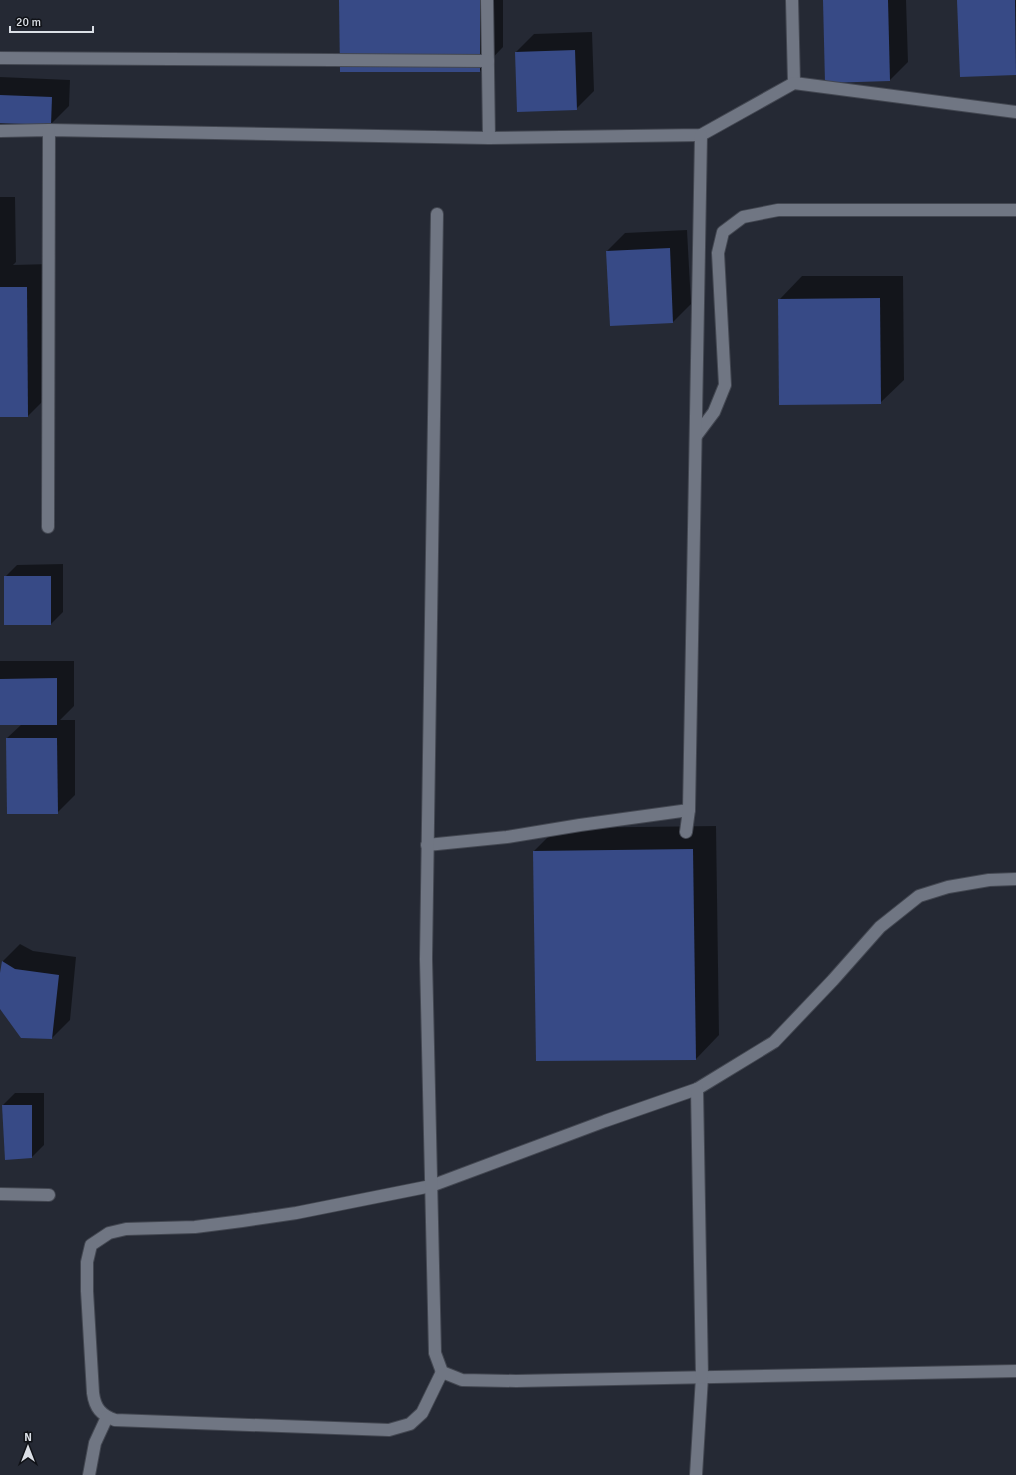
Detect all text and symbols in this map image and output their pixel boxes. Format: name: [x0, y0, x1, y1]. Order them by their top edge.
scale bar: [10, 8, 93, 34]
text: 20 m: [16, 15, 41, 30]
north arrow: [8, 1427, 48, 1467]
text: N: [24, 1431, 32, 1444]

